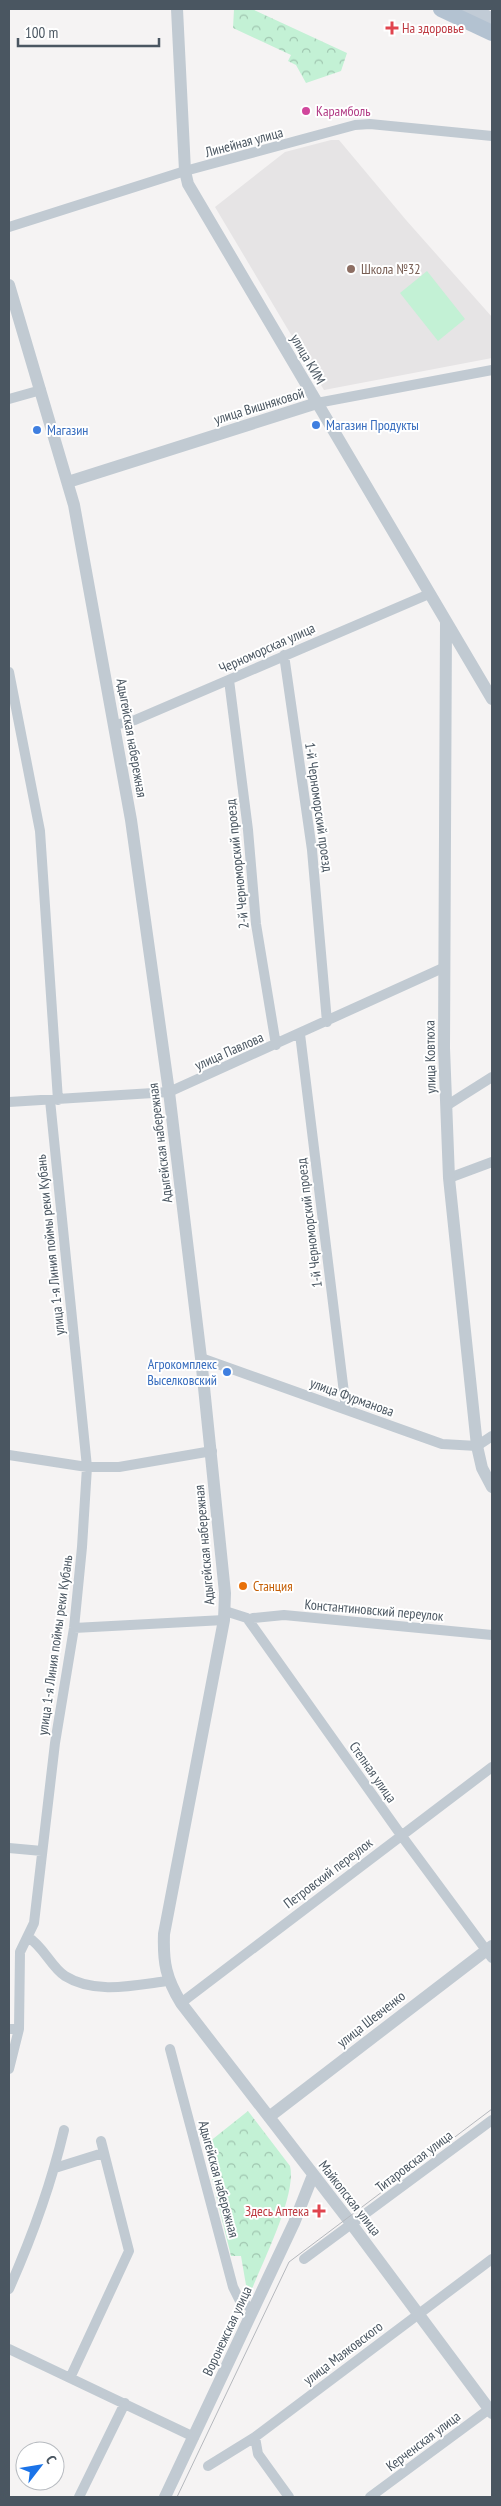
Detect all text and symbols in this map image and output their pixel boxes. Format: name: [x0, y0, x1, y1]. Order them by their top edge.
scale bar: [18, 15, 159, 47]
place label: На здоровье: [402, 19, 464, 37]
marker: На здоровье: [386, 22, 398, 34]
text: 100 m: [25, 23, 58, 42]
place label: Карамболь: [316, 102, 371, 120]
marker: Карамболь: [300, 105, 312, 117]
street label: Линейная улица: [202, 123, 285, 161]
place label: Школа №32: [361, 260, 421, 278]
marker: Школа №32: [345, 263, 357, 275]
street label: улица КИМ: [286, 331, 330, 387]
street label: улица Вишняковой: [212, 384, 306, 428]
place label: Магазин Продукты: [326, 416, 419, 434]
marker: Магазин Продукты: [310, 419, 322, 431]
place label: Магазин: [47, 421, 88, 439]
marker: Магазин: [31, 424, 43, 436]
street label: Черноморская улица: [216, 619, 318, 677]
street label: Адыгейская набережная: [113, 677, 151, 799]
street label: 1-й Черноморский проезд: [301, 741, 337, 873]
street label: 2-й Черноморский проезд: [221, 798, 253, 930]
street label: улица Ковтюха: [420, 1020, 440, 1094]
street label: улица Павлова: [192, 1028, 266, 1074]
street label: Адыгейская набережная: [144, 1082, 176, 1204]
street label: улица 1-я Линия поймы реки Кубань: [32, 1154, 68, 1336]
street label: 1-й Черноморский проезд: [292, 1157, 326, 1289]
place label: Агрокомплекс Выселковский: [147, 1355, 217, 1389]
marker: Агрокомплекс Выселковский: [221, 1366, 233, 1378]
street label: улица Фурманова: [308, 1373, 396, 1421]
street label: Адыгейская набережная: [190, 1484, 218, 1606]
street label: улица 1-я Линия поймы реки Кубань: [33, 1554, 77, 1736]
place label: Станция: [253, 1577, 293, 1595]
marker: Станция: [237, 1580, 249, 1592]
street label: Константиновский переулок: [304, 1595, 445, 1625]
street label: Степная улица: [345, 1738, 401, 1806]
street label: Петровский переулок: [280, 1833, 377, 1912]
street label: улица Шевченко: [333, 1987, 409, 2051]
street label: Адыгейская набережная: [195, 2119, 243, 2239]
street label: Титаровская улица: [372, 2126, 456, 2196]
street label: Майкопская улица: [315, 2157, 385, 2239]
place label: Здесь Аптека: [245, 2202, 309, 2220]
marker: Здесь Аптека: [313, 2205, 325, 2217]
street label: Воронежская улица: [198, 2283, 256, 2379]
street label: улица Маяковского: [300, 2317, 386, 2389]
street label: Керченская улица: [382, 2407, 464, 2475]
north arrow: [15, 2441, 65, 2491]
text: С: [42, 2452, 61, 2467]

